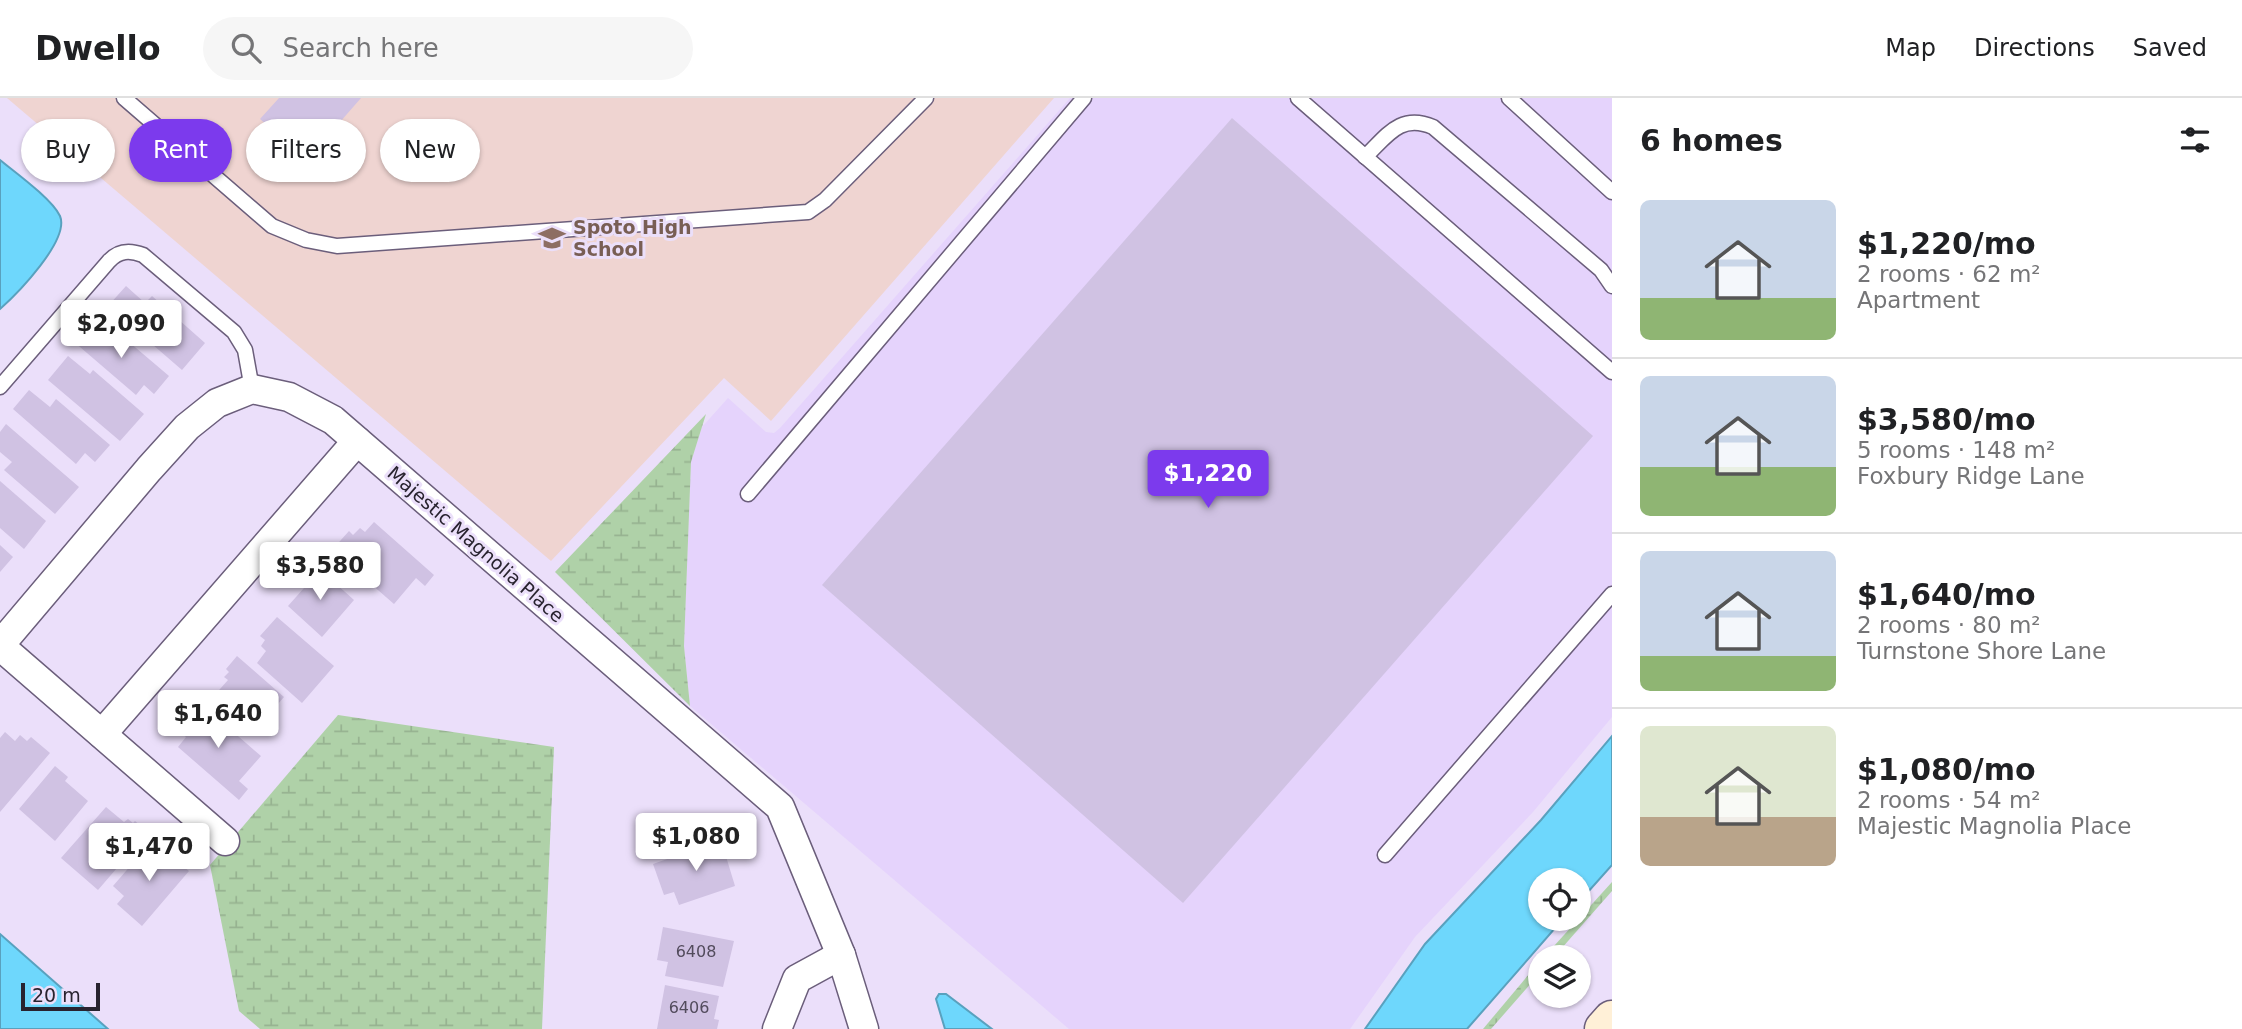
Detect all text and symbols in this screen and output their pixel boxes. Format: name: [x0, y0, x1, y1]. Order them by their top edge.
search box: [203, 17, 693, 80]
text: Dwello: [35, 29, 161, 68]
icon: search: [227, 29, 265, 67]
text: Search here: [283, 33, 439, 63]
text: Map: [1885, 34, 1936, 62]
text: Directions: [1974, 34, 2095, 62]
text: Saved: [2133, 34, 2207, 62]
chip: Buy: [21, 119, 115, 182]
chip: Rent: [129, 119, 232, 182]
chip: Filters: [246, 119, 366, 182]
chip: New: [380, 119, 480, 182]
icon: filters: [2176, 121, 2214, 159]
text: 6 homes: [1640, 123, 1783, 158]
place label: Spoto High School: [573, 216, 692, 260]
school or university icon: Spoto High School: [537, 223, 567, 253]
text: $1,220/mo: [1857, 226, 2036, 261]
icon: home: [1696, 228, 1780, 312]
text: 2 rooms · 62 m²: [1857, 261, 2041, 287]
text: Apartment: [1857, 287, 1980, 313]
pin: $2,090: [64, 300, 178, 360]
text: $2,090: [77, 310, 165, 336]
text: $3,580/mo: [1857, 402, 2036, 437]
icon: home: [1696, 404, 1780, 488]
text: 5 rooms · 148 m²: [1857, 437, 2055, 463]
pin: $1,220: [1151, 450, 1265, 510]
text: $1,220: [1164, 460, 1252, 486]
street label: Majestic Magnolia Place: [383, 461, 569, 627]
text: Foxbury Ridge Lane: [1857, 463, 2085, 489]
pin: $3,580: [263, 542, 377, 602]
text: $3,580: [276, 552, 364, 578]
text: $1,640/mo: [1857, 577, 2036, 612]
icon: home: [1696, 579, 1780, 663]
text: 2 rooms · 80 m²: [1857, 612, 2041, 638]
text: Turnstone Shore Lane: [1857, 638, 2106, 664]
pin: $1,640: [161, 690, 275, 750]
text: $1,640: [174, 700, 262, 726]
text: $1,080/mo: [1857, 752, 2036, 787]
icon: home: [1696, 754, 1780, 838]
text: 2 rooms · 54 m²: [1857, 787, 2041, 813]
text: Majestic Magnolia Place: [1857, 813, 2131, 839]
pin: $1,080: [639, 814, 753, 873]
text: $1,080: [652, 823, 740, 849]
pin: $1,470: [92, 824, 206, 883]
text: $1,470: [105, 833, 193, 859]
map controls: [1528, 868, 1591, 1008]
button: locate: [1528, 868, 1591, 931]
house number: 6408: [676, 942, 716, 961]
button: layers: [1528, 945, 1591, 1008]
scale bar: [21, 980, 100, 1012]
text: 20 m: [32, 984, 81, 1006]
house number: 6406: [669, 998, 709, 1017]

